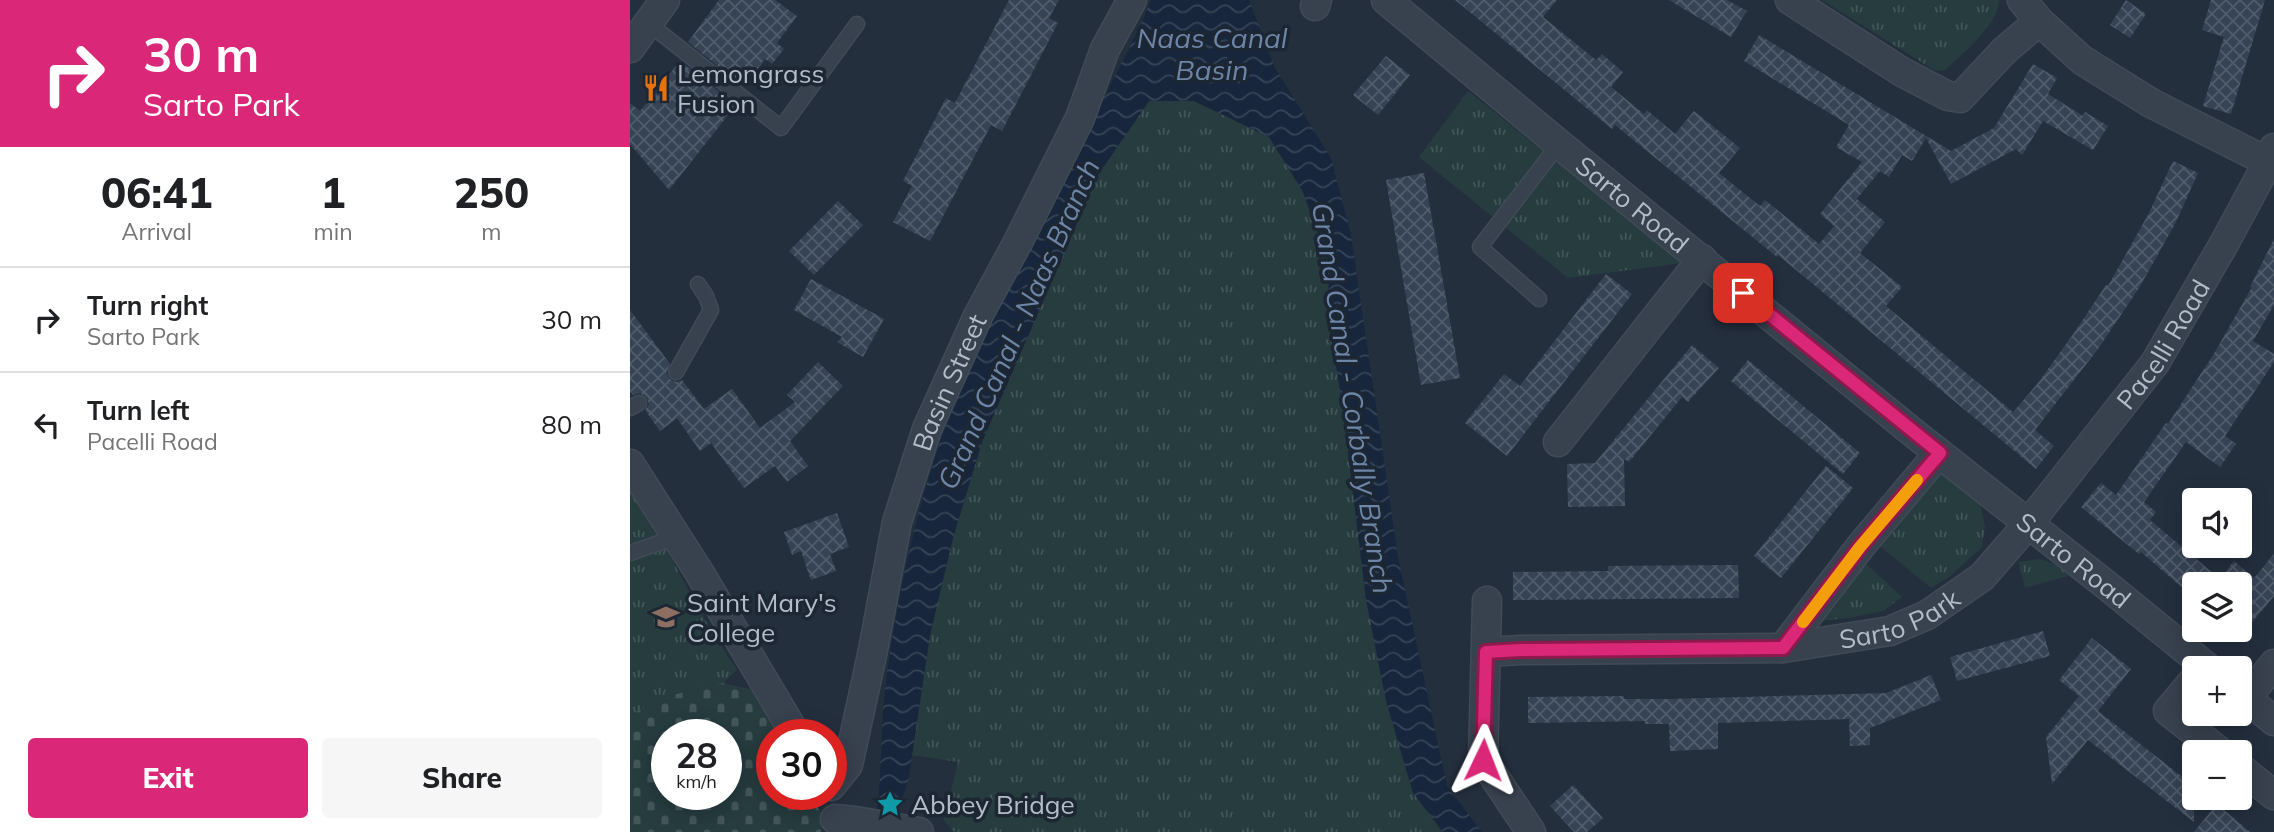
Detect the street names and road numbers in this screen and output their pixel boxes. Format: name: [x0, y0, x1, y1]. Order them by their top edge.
street label: Sarto Road: [1569, 148, 1696, 260]
street label: Pacelli Road: [2109, 273, 2216, 415]
street label: Basin Street: [905, 309, 993, 455]
street label: Sarto Road: [2010, 504, 2138, 615]
street label: Sarto Park: [1837, 581, 1966, 655]

